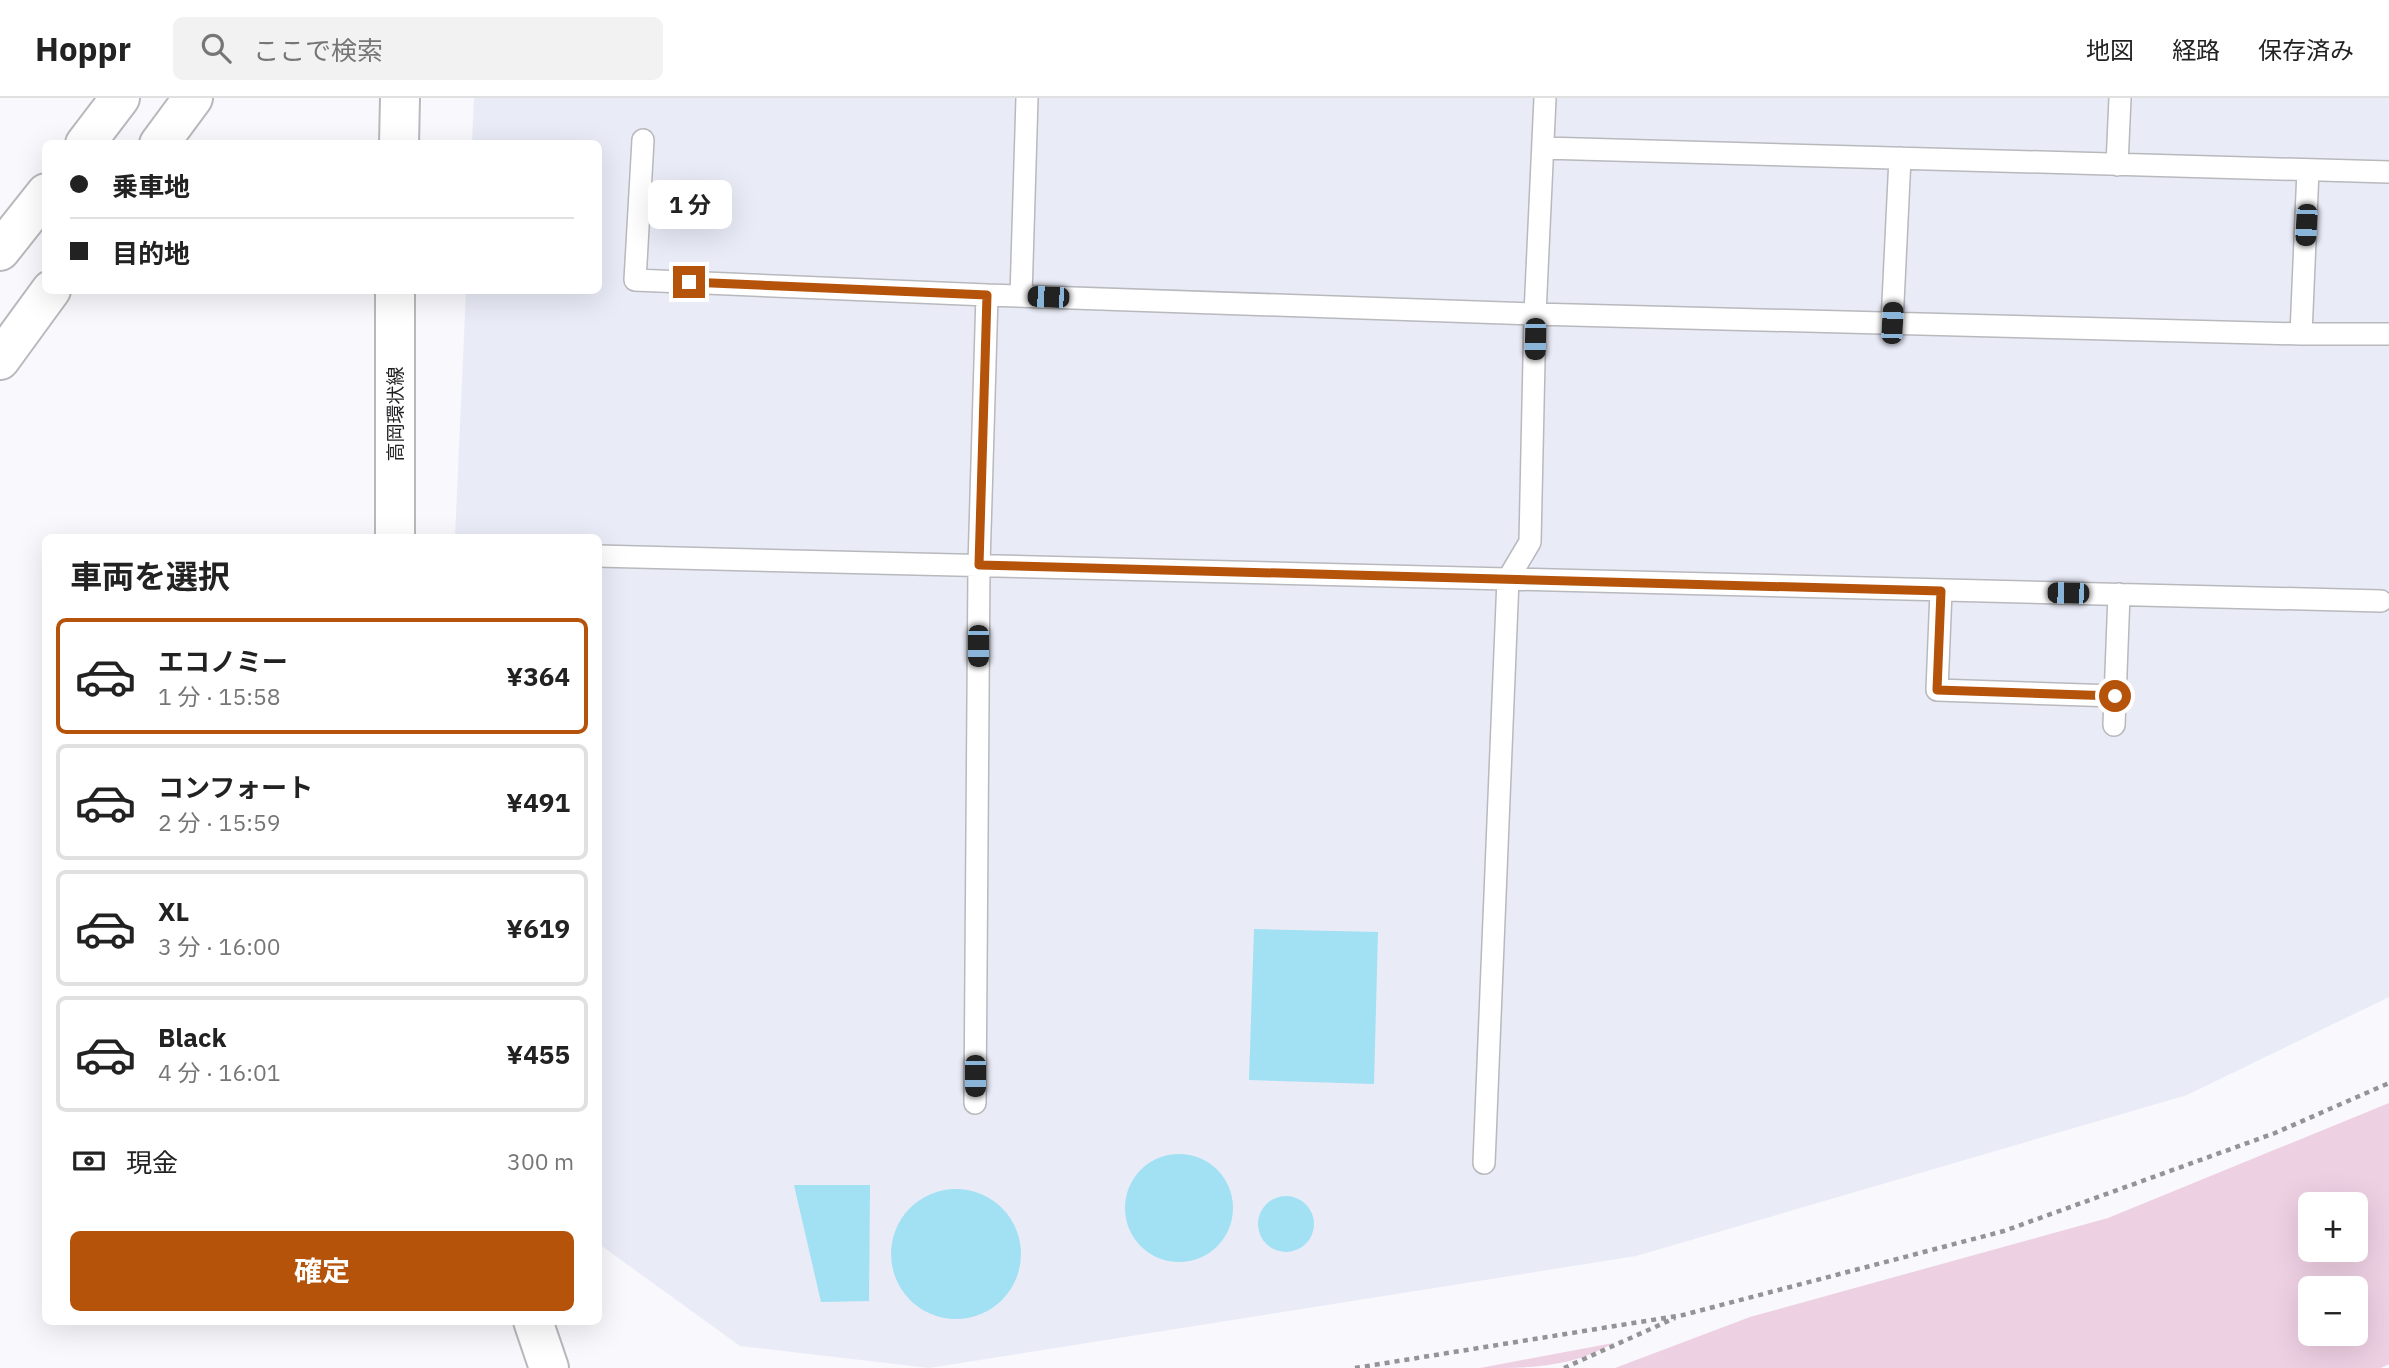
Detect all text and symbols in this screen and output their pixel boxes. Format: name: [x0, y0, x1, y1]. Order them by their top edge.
search box: [173, 17, 663, 80]
text: Hoppr: [35, 27, 131, 70]
icon: search: [197, 29, 235, 67]
text: ここで検索: [253, 33, 383, 67]
text: 地図: [2086, 34, 2134, 66]
text: 経路: [2172, 34, 2220, 66]
text: 保存済み: [2258, 34, 2354, 66]
text: 乗車地: [112, 169, 190, 203]
callout: 1 分: [647, 180, 731, 230]
text: 1 分: [669, 189, 711, 219]
car: [2295, 203, 2318, 247]
text: 目的地: [112, 236, 190, 270]
route end: [673, 266, 705, 298]
car: [1027, 286, 1070, 308]
car: [1881, 301, 1904, 345]
car: [1525, 318, 1546, 360]
street label: 高岡環状線: [383, 366, 407, 462]
text: 車両を選択: [70, 555, 230, 597]
car: [2047, 582, 2090, 604]
car: [968, 625, 989, 667]
text: エコノミー: [158, 644, 288, 678]
icon: car: [74, 645, 137, 708]
text: ¥364: [506, 659, 570, 693]
route start: [2099, 680, 2131, 712]
text: 1 分 · 15:58: [158, 681, 281, 711]
text: コンフォート: [158, 770, 313, 804]
icon: car: [74, 771, 137, 834]
text: ¥491: [506, 785, 570, 819]
text: 2 分 · 15:59: [158, 807, 281, 837]
text: XL: [158, 894, 189, 928]
icon: car: [74, 897, 137, 960]
text: ¥619: [506, 911, 570, 945]
text: 3 分 · 16:00: [158, 931, 281, 961]
text: Black: [158, 1020, 226, 1054]
icon: car: [74, 1023, 137, 1086]
text: ¥455: [506, 1037, 570, 1071]
car: [965, 1055, 986, 1097]
text: 4 分 · 16:01: [158, 1057, 281, 1087]
icon: cash: [70, 1142, 108, 1180]
text: 現金: [126, 1145, 178, 1179]
text: 300 m: [507, 1146, 574, 1176]
map controls: [2298, 1192, 2368, 1346]
button: +: [2298, 1192, 2368, 1262]
button: 確定: [70, 1231, 574, 1311]
button: −: [2298, 1276, 2368, 1346]

